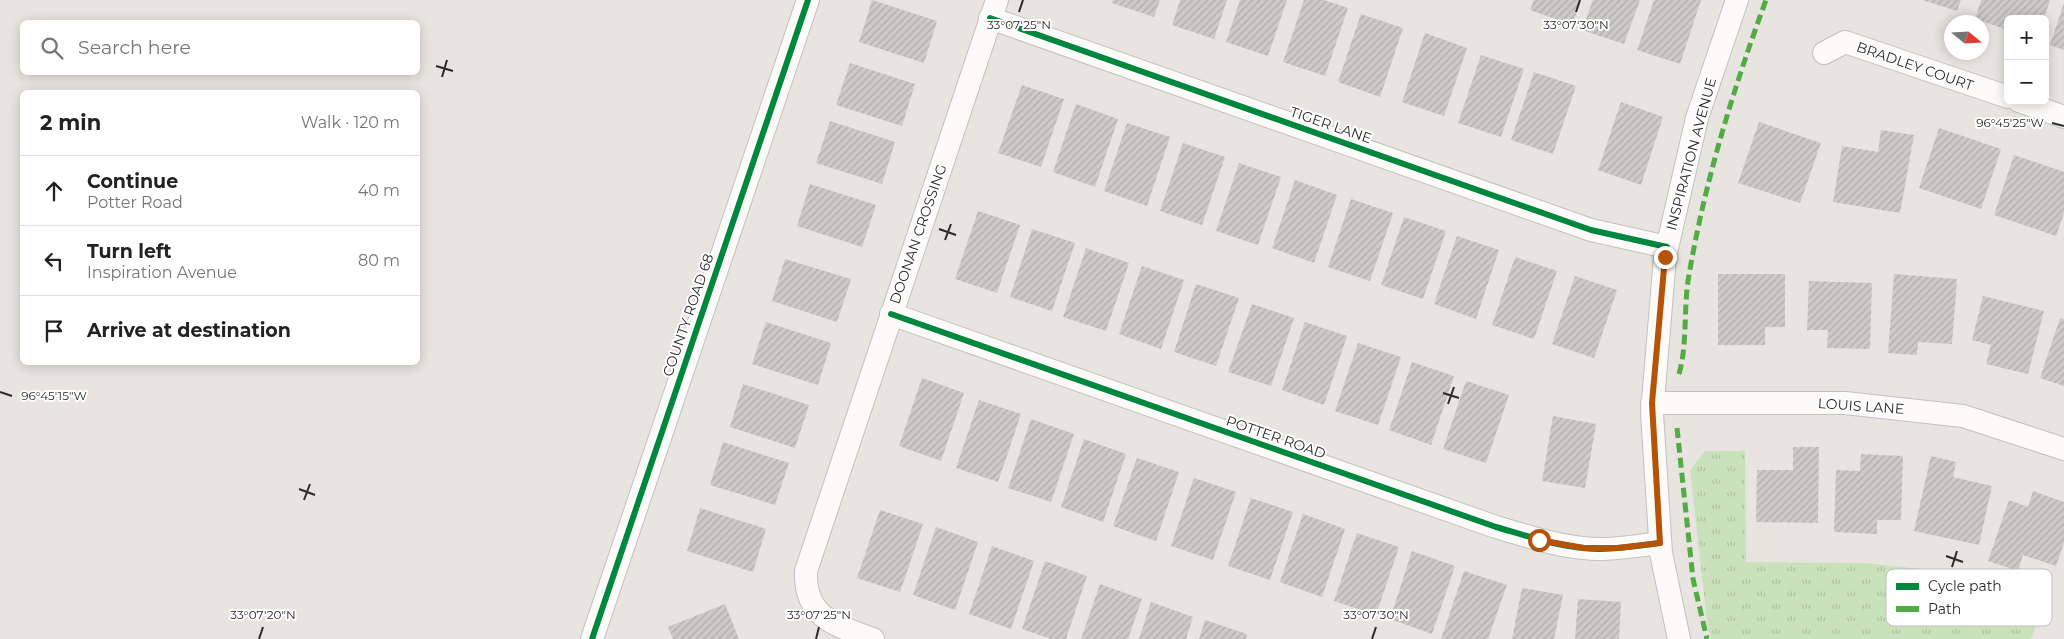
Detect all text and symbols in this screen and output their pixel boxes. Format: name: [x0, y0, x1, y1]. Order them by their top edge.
north arrow: [1944, 15, 1989, 60]
map controls: [2004, 15, 2049, 105]
button: +: [2004, 15, 2049, 60]
text: 33°07'25"N: [987, 17, 1051, 32]
text: 33°07'30"N: [1543, 17, 1609, 32]
search box: [20, 20, 420, 75]
icon: search: [38, 34, 66, 62]
text: Search here: [78, 36, 191, 59]
street label: BRADLEY COURT: [1854, 38, 1976, 94]
button: −: [2004, 60, 2049, 105]
street label: INSPIRATION AVENUE: [1662, 76, 1720, 232]
street label: TIGER LANE: [1288, 103, 1374, 147]
text: 2 min: [40, 110, 101, 135]
text: Walk · 120 m: [301, 113, 400, 132]
text: 96°45'25"W: [1976, 115, 2044, 130]
street label: DOONAN CROSSING: [886, 162, 950, 306]
text: Continue: [87, 170, 178, 193]
icon: ahead: [40, 177, 68, 205]
text: 40 m: [358, 181, 400, 200]
text: Potter Road: [87, 193, 183, 212]
text: Turn left: [87, 240, 172, 263]
route end: [1654, 246, 1677, 269]
icon: left: [40, 247, 68, 275]
text: 80 m: [358, 251, 400, 270]
street label: COUNTY ROAD 68: [659, 251, 717, 379]
text: Inspiration Avenue: [87, 263, 237, 282]
icon: arrive: [40, 317, 68, 345]
text: Arrive at destination: [87, 319, 291, 342]
text: 96°45'15"W: [21, 388, 87, 403]
street label: LOUIS LANE: [1817, 394, 1905, 418]
street label: POTTER ROAD: [1224, 412, 1328, 462]
route start: [1528, 529, 1551, 552]
legend: [1886, 569, 2052, 626]
text: Cycle path: [1928, 577, 2002, 595]
text: Path: [1928, 600, 1961, 618]
text: 33°07'20"N: [230, 607, 296, 622]
text: 33°07'25"N: [787, 607, 851, 622]
text: 33°07'30"N: [1343, 607, 1409, 622]

